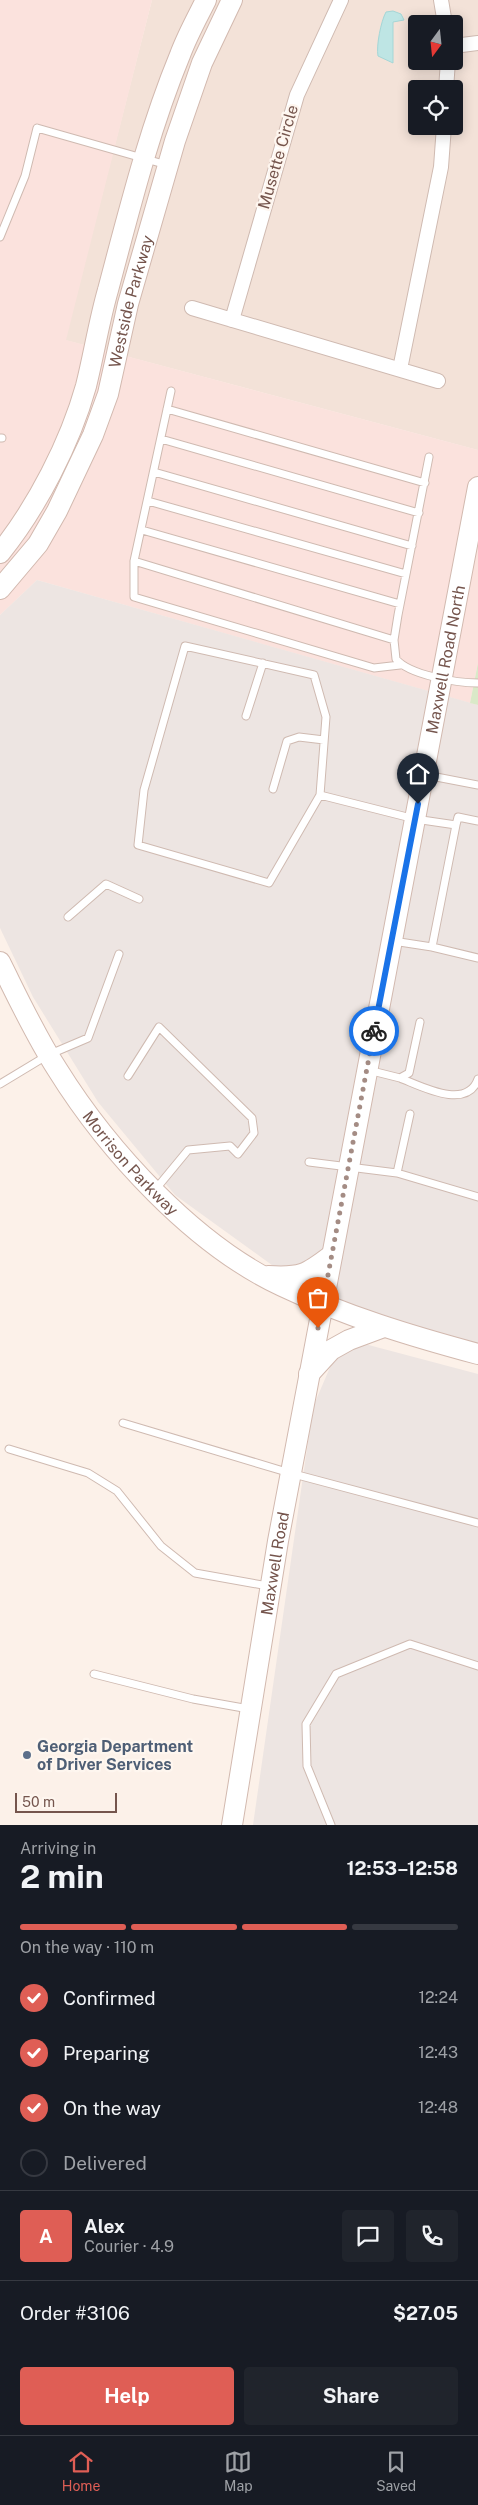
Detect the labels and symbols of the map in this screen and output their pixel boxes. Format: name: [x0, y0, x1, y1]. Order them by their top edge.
north arrow: [408, 15, 462, 70]
street label: Musette Circle: [254, 103, 302, 211]
street label: Westside Parkway: [105, 233, 157, 369]
street label: Maxwell Road North: [422, 584, 469, 735]
pin: [397, 753, 439, 804]
courier: [349, 1006, 399, 1056]
street label: Morrison Parkway: [79, 1107, 183, 1219]
pin: [297, 1277, 339, 1328]
street label: Maxwell Road: [257, 1510, 293, 1617]
place label: Georgia Department of Driver Services: [37, 1737, 193, 1774]
marker: Georgia Department of Driver Services: [21, 1749, 33, 1761]
scale bar: [15, 1790, 118, 1813]

